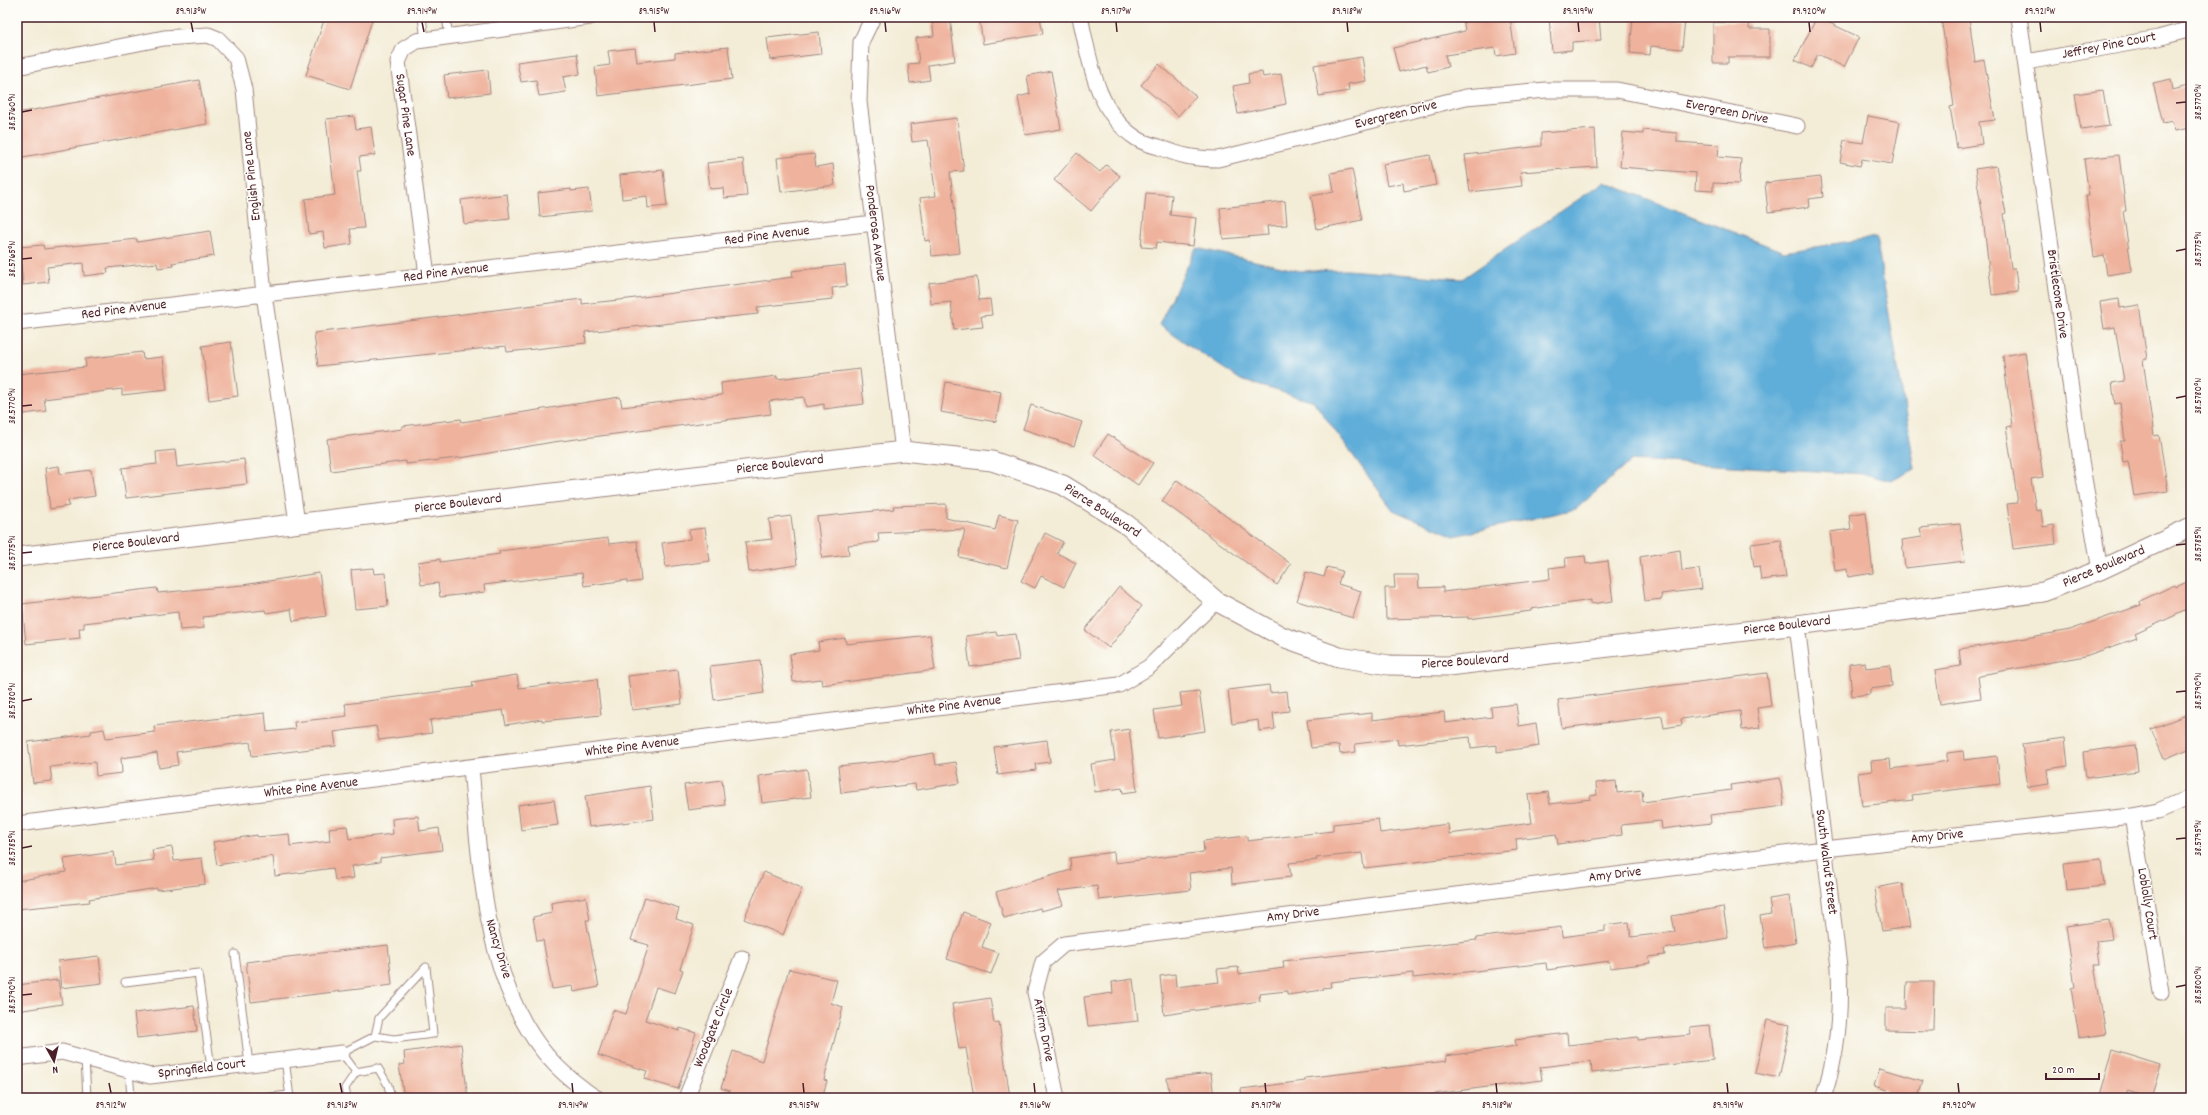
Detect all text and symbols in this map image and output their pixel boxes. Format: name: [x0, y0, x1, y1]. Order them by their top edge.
text: 89.913°W: [176, 5, 206, 19]
text: 89.914°W: [407, 5, 437, 19]
text: 89.915°W: [639, 5, 670, 19]
text: 89.916°W: [870, 5, 901, 19]
text: 89.917°W: [1101, 5, 1131, 19]
text: 89.918°W: [1332, 5, 1362, 19]
text: 89.919°W: [1563, 5, 1594, 19]
text: 89.920°W: [1792, 5, 1826, 19]
text: 89.921°W: [2025, 5, 2055, 19]
street label: Jeffrey Pine Court: [2060, 27, 2158, 65]
street label: Sugar Pine Lane: [389, 73, 421, 157]
text: 38.5770°N: [2192, 84, 2206, 120]
text: 38.5760°N: [6, 93, 20, 131]
street label: Evergreen Drive: [1684, 94, 1770, 130]
street label: Evergreen Drive: [1353, 95, 1439, 135]
street label: English Pine Lane: [237, 130, 267, 222]
street label: Ponderosa Avenue: [859, 184, 891, 282]
street label: Red Pine Avenue: [723, 221, 811, 251]
text: 38.5775°N: [2192, 231, 2206, 267]
text: 38.5765°N: [6, 241, 20, 277]
street label: Bristlecone Drive: [2041, 248, 2073, 340]
street label: Red Pine Avenue: [402, 258, 490, 288]
street label: Red Pine Avenue: [80, 295, 168, 325]
text: 38.5780°N: [2192, 378, 2206, 414]
text: 38.5770°N: [6, 388, 20, 424]
street label: Pierce Boulevard: [735, 450, 825, 480]
street label: Pierce Boulevard: [1060, 479, 1144, 543]
street label: Pierce Boulevard: [413, 489, 503, 519]
text: 38.5785°N: [2192, 526, 2206, 562]
street label: Pierce Boulevard: [91, 528, 181, 558]
text: 38.5775°N: [6, 535, 20, 571]
street label: Pierce Boulevard: [2060, 541, 2148, 593]
street label: Pierce Boulevard: [1742, 611, 1832, 641]
street label: Pierce Boulevard: [1420, 649, 1510, 675]
text: 38.5790°N: [2192, 673, 2206, 709]
text: 38.5780°N: [6, 683, 20, 719]
street label: White Pine Avenue: [906, 690, 1002, 722]
street label: White Pine Avenue: [584, 731, 680, 763]
street label: White Pine Avenue: [263, 772, 359, 804]
street label: South Walnut Street: [1810, 808, 1842, 916]
text: 38.5795°N: [2192, 820, 2206, 856]
street label: Amy Drive: [1910, 824, 1964, 850]
text: 38.5785°N: [6, 830, 20, 866]
street label: Amy Drive: [1587, 862, 1643, 888]
street label: Loblolly Court: [2131, 867, 2163, 941]
street label: Amy Drive: [1265, 902, 1321, 928]
street label: Nancy Drive: [479, 917, 517, 981]
text: 38.5800°N: [2192, 966, 2206, 1004]
text: 38.5790°N: [6, 977, 20, 1013]
street label: Woodgate Circle: [689, 985, 739, 1071]
street label: Affirm Drive: [1027, 997, 1059, 1063]
north arrow: [34, 1041, 74, 1081]
street label: Springfield Court: [157, 1054, 247, 1084]
scale bar: [2046, 1055, 2099, 1081]
text: N: [51, 1061, 59, 1077]
text: 20 m: [2052, 1062, 2075, 1079]
text: 89.912°W: [96, 1099, 126, 1113]
text: 89.913°W: [327, 1099, 357, 1113]
text: 89.914°W: [558, 1099, 588, 1113]
text: 89.915°W: [789, 1099, 820, 1113]
text: 89.916°W: [1020, 1099, 1051, 1113]
text: 89.917°W: [1251, 1099, 1281, 1113]
text: 89.918°W: [1482, 1099, 1512, 1113]
text: 89.919°W: [1713, 1099, 1744, 1113]
text: 89.920°W: [1942, 1099, 1976, 1113]

